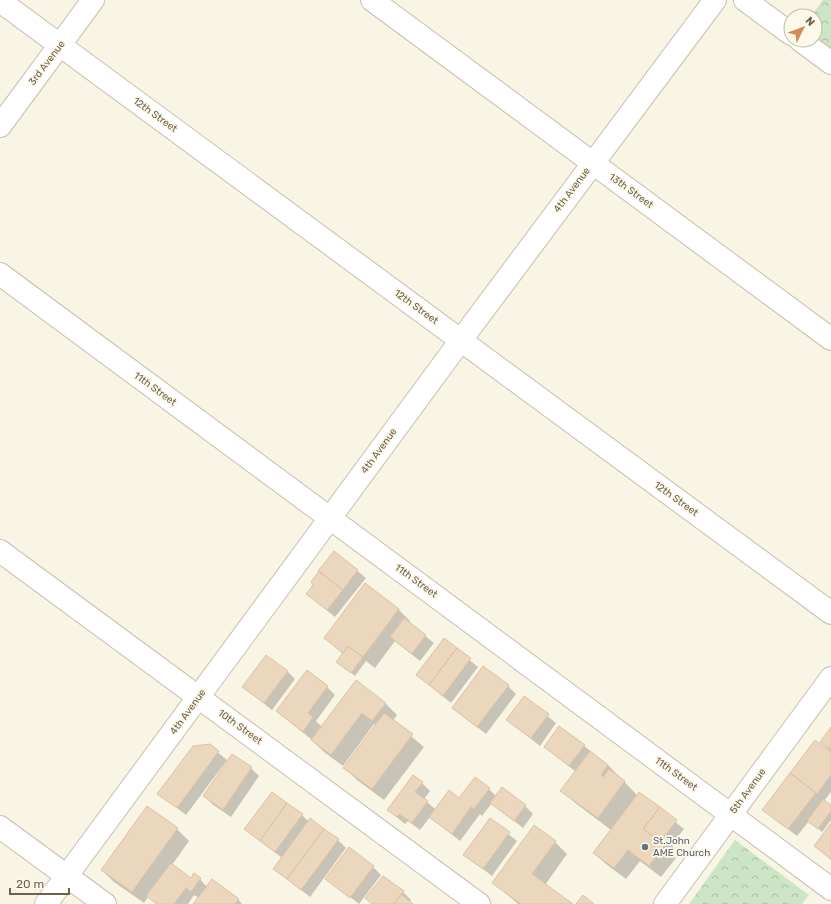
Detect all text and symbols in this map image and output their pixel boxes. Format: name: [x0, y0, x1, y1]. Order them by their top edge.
north arrow: [783, 8, 823, 48]
text: N: [803, 14, 818, 29]
street label: 3rd Avenue: [26, 38, 68, 88]
street label: 12th Street: [131, 95, 179, 135]
street label: 4th Avenue: [551, 165, 593, 215]
street label: 13th Street: [607, 171, 655, 211]
street label: 12th Street: [392, 287, 440, 327]
street label: 11th Street: [131, 369, 179, 409]
street label: 4th Avenue: [358, 426, 400, 476]
street label: 12th Street: [652, 479, 700, 519]
street label: 11th Street: [392, 561, 440, 601]
street label: 4th Avenue: [167, 687, 209, 737]
street label: 10th Street: [215, 707, 265, 747]
street label: 11th Street: [652, 754, 700, 794]
street label: 5th Avenue: [728, 766, 769, 816]
place label: St.John AME Church: [653, 835, 710, 859]
marker: St.John AME Church: [640, 842, 650, 852]
scale bar: [10, 870, 69, 896]
text: 20 m: [16, 877, 44, 891]

